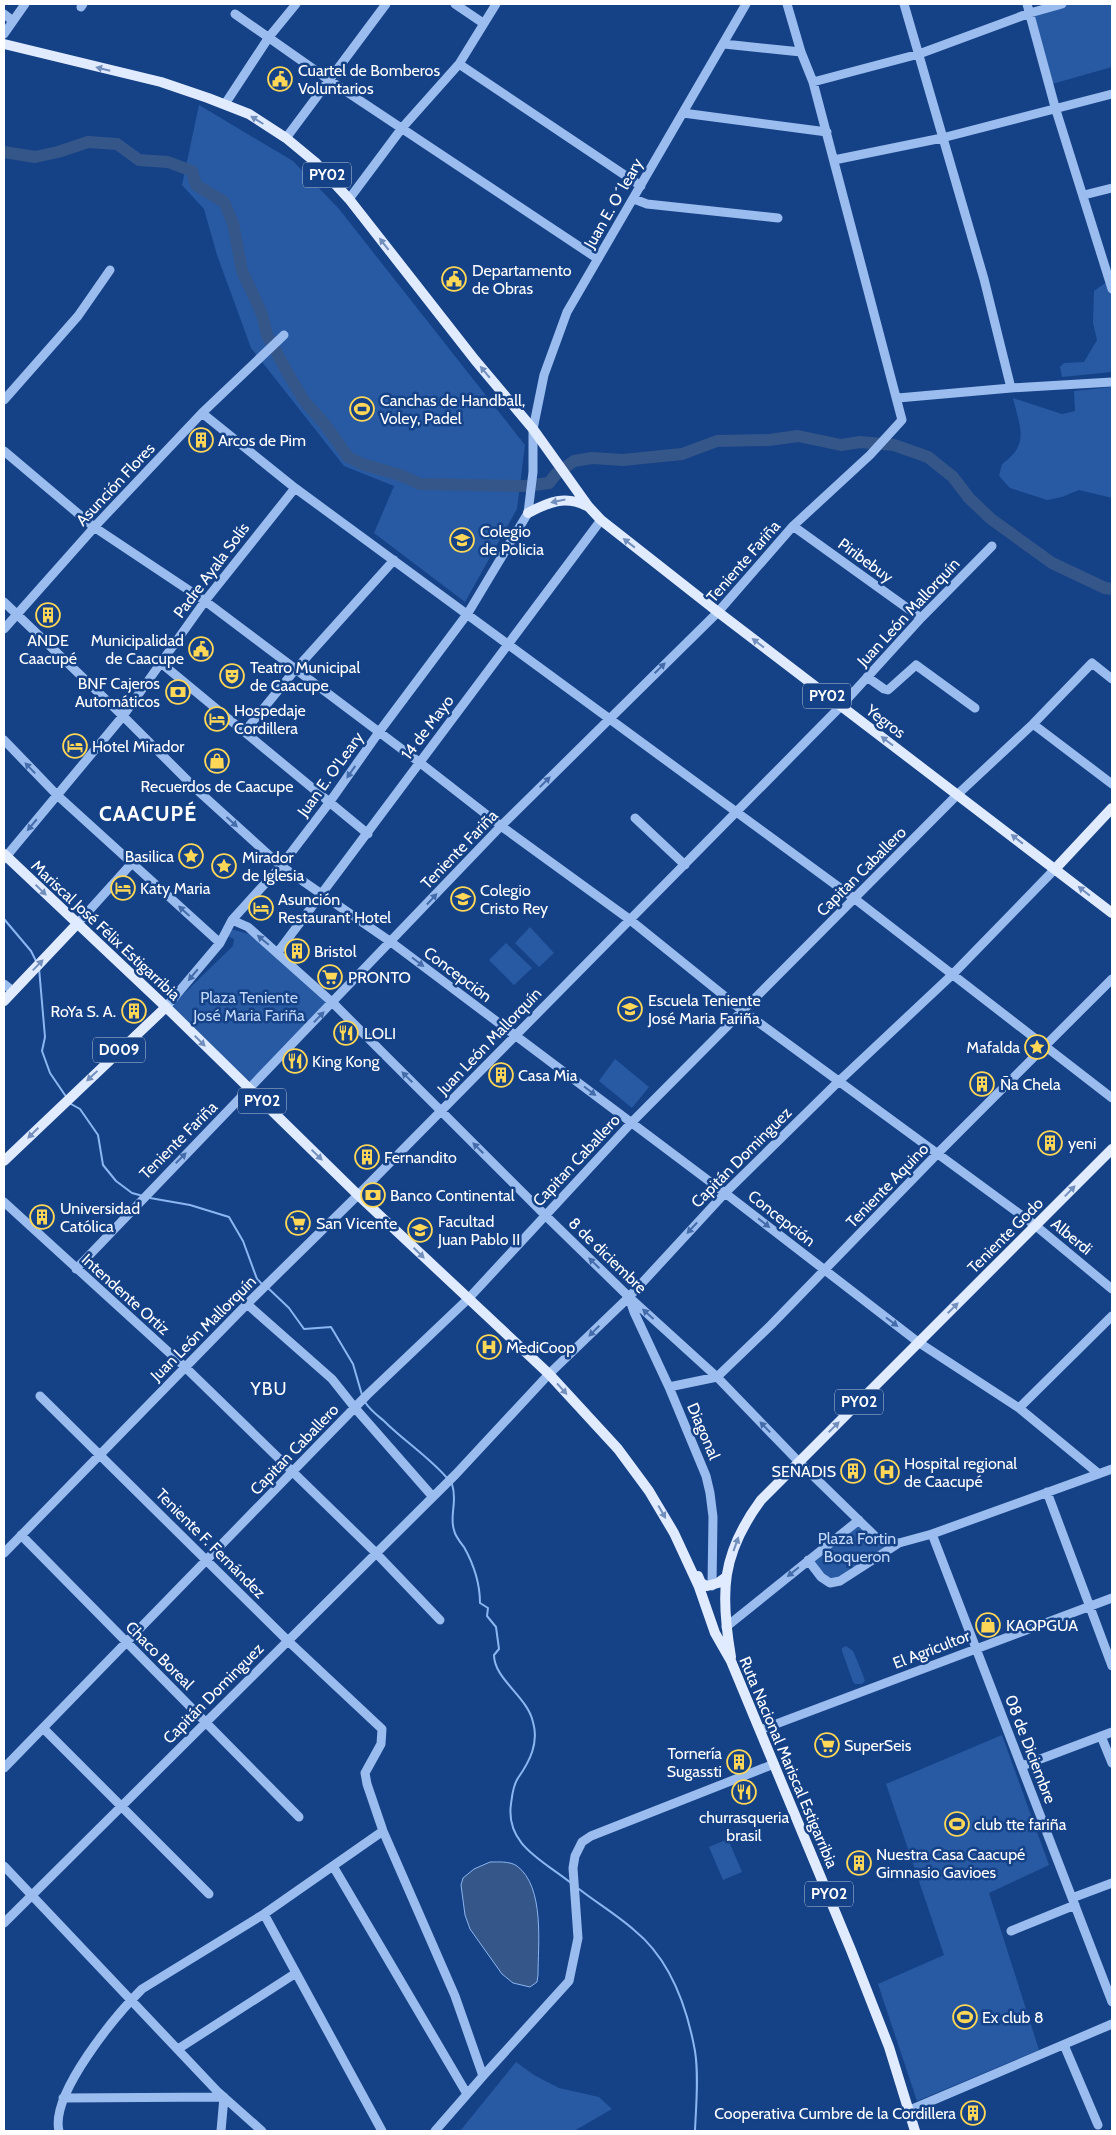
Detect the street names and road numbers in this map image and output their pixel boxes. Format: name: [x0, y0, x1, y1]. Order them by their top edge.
street label: Juan E. O´leary: [580, 155, 647, 253]
road number: PY02: [303, 162, 351, 188]
street label: Asunción Flores: [72, 439, 159, 530]
street label: Teniente Fariña: [703, 516, 784, 606]
street label: Padre Ayala Solís: [170, 519, 254, 622]
street label: Piribebuy: [835, 534, 897, 587]
street label: Juan León Mallorquín: [853, 554, 964, 671]
road number: PY02: [803, 684, 851, 708]
street label: 14 de Mayo: [397, 691, 458, 763]
street label: Yegros: [862, 700, 909, 742]
street label: Juan E. O'Leary: [293, 728, 368, 821]
street label: Teniente Fariña: [417, 806, 502, 893]
street label: Capitan Caballero: [813, 822, 910, 920]
street label: Mariscal José Félix Estigarribia: [27, 856, 184, 1005]
street label: Concepción: [420, 943, 495, 1006]
street label: Juan León Mallorquín: [433, 984, 545, 1099]
road number: D009: [93, 1038, 145, 1062]
road number: PY02: [238, 1088, 286, 1114]
street label: Teniente Fariña: [136, 1097, 221, 1183]
street label: Capitán Dominguez: [687, 1103, 796, 1212]
street label: Capitan Caballero: [529, 1110, 624, 1210]
street label: Teniente Aquino: [842, 1139, 933, 1232]
street label: Concepción: [744, 1186, 819, 1251]
street label: Teniente Godo: [964, 1193, 1047, 1277]
street label: 8 de diciembre: [565, 1213, 651, 1297]
street label: Alberdi: [1047, 1214, 1096, 1259]
street label: Intendente Ortiz: [78, 1250, 174, 1339]
street label: Juan León Mallorquín: [146, 1272, 260, 1386]
road number: PY02: [835, 1390, 883, 1414]
street label: Capitan Caballero: [246, 1400, 343, 1499]
street label: Diagonal: [683, 1400, 724, 1463]
street label: Teniente F. Fernández: [152, 1485, 270, 1602]
street label: Chaco Boreal: [122, 1617, 198, 1694]
street label: El Agricultor: [890, 1626, 973, 1673]
street label: Capitán Dominguez: [159, 1639, 268, 1748]
street label: Ruta Nacional Mariscal Estigarribia: [735, 1654, 842, 1871]
street label: 08 de Diciembre: [1001, 1692, 1060, 1806]
road number: PY02: [805, 1882, 853, 1906]

